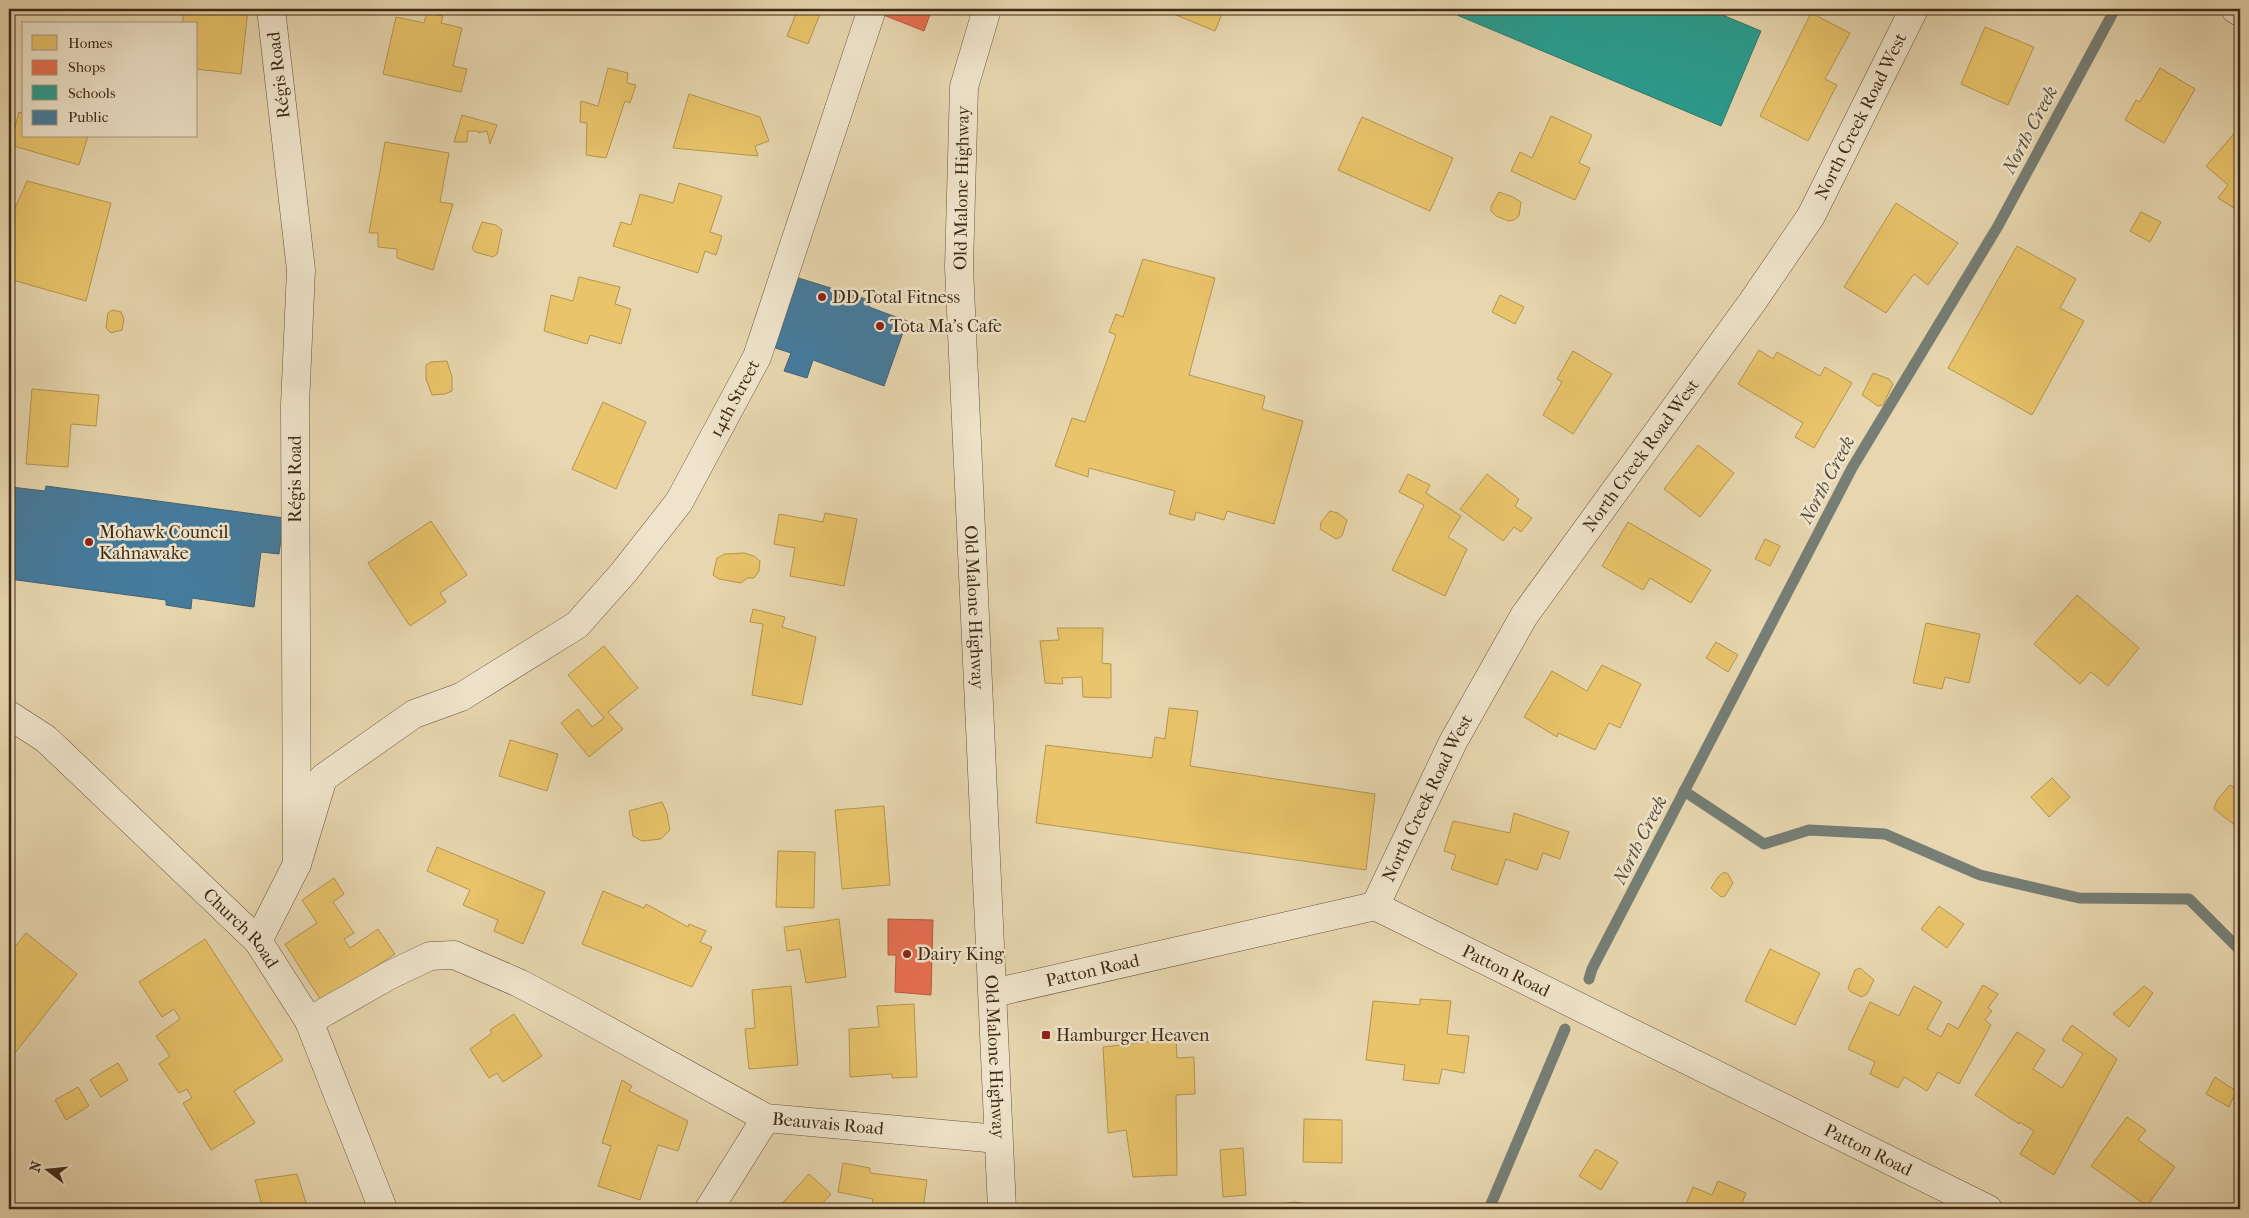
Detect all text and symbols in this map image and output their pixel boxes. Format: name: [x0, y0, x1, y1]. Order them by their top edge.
legend: [22, 22, 198, 138]
street label: North Creek Road West: [1810, 29, 1911, 203]
street label: Régis Road: [263, 30, 295, 120]
text: Homes: [68, 34, 113, 52]
text: Shops: [68, 58, 106, 76]
water label: North Creek: [1997, 82, 2062, 179]
text: Schools: [68, 84, 116, 102]
street label: Old Malone Highway: [950, 104, 974, 270]
text: Public: [68, 108, 109, 126]
place label: DD Total Fitness: [832, 287, 960, 308]
marker: DD Total Fitness: [816, 291, 828, 303]
place label: Tota Ma's Cafe: [890, 316, 1002, 337]
marker: Tota Ma's Cafe: [874, 320, 886, 332]
street label: 14th Street: [705, 356, 764, 441]
street label: North Creek Road West: [1578, 374, 1704, 536]
water label: North Creek: [1794, 432, 1859, 529]
street label: Régis Road: [285, 435, 306, 523]
place label: Mohawk Council Kahnawake: [99, 522, 228, 564]
street label: Old Malone Highway: [960, 525, 989, 691]
marker: Mohawk Council Kahnawake: [83, 536, 95, 548]
street label: North Creek Road West: [1378, 710, 1477, 885]
water label: North Creek: [1608, 792, 1672, 889]
street label: Church Road: [199, 884, 283, 972]
street label: Patton Road: [1459, 940, 1554, 1001]
place label: Dairy King: [917, 944, 1004, 965]
marker: Dairy King: [901, 948, 913, 960]
street label: Patton Road: [1044, 949, 1141, 991]
street label: Old Malone Highway: [981, 974, 1009, 1141]
place label: Hamburger Heaven: [1056, 1025, 1210, 1046]
marker: Hamburger Heaven: [1040, 1029, 1052, 1041]
street label: Beauvais Road: [771, 1108, 885, 1139]
street label: Patton Road: [1821, 1119, 1916, 1180]
north arrow: [22, 1146, 72, 1196]
text: N: [26, 1159, 46, 1174]

